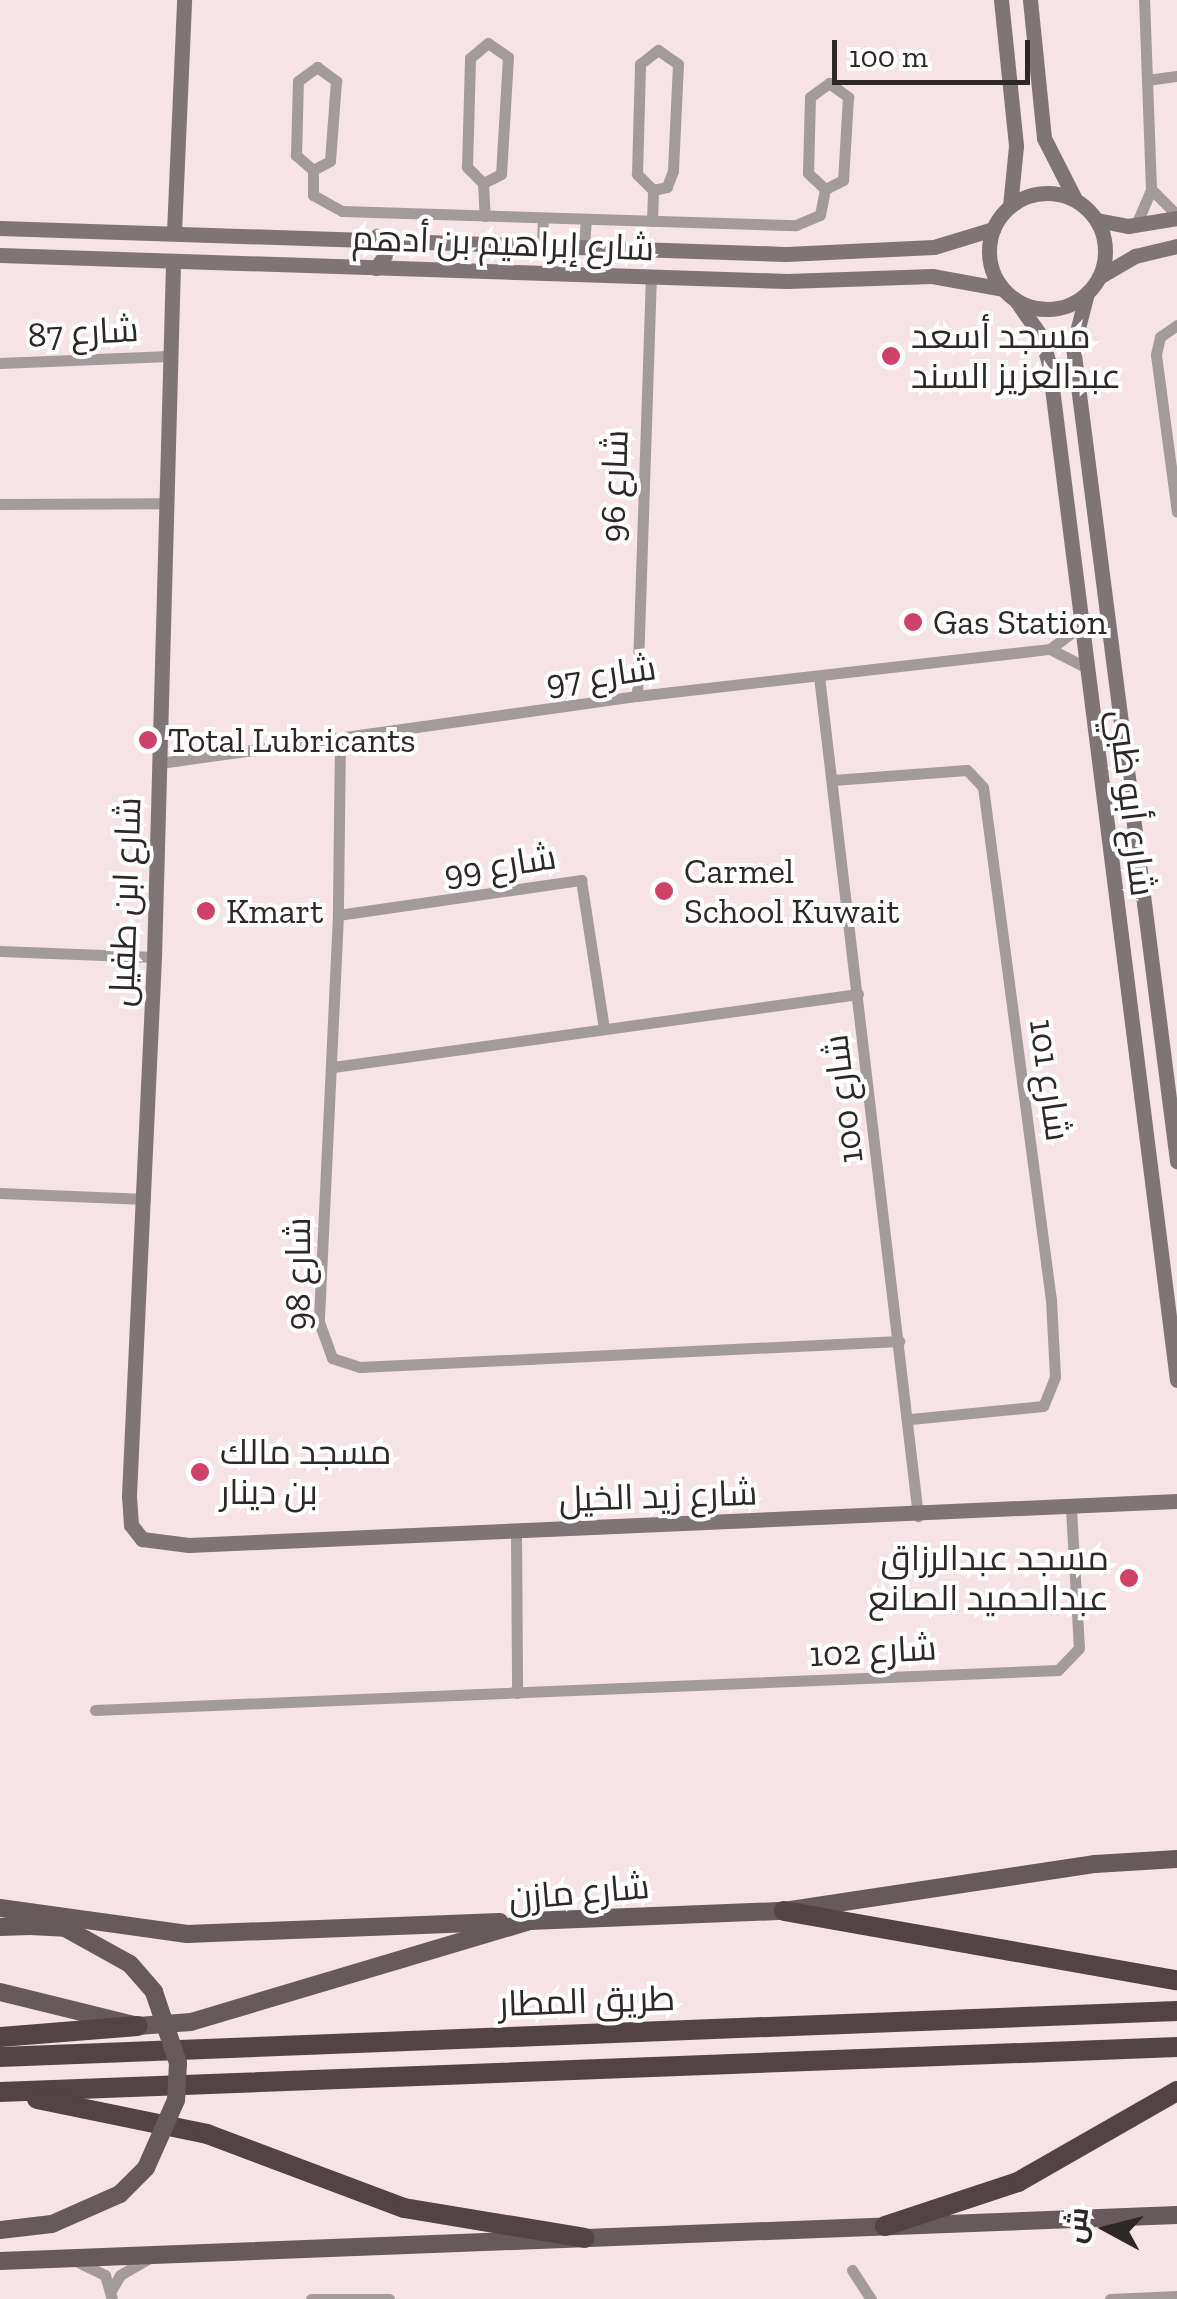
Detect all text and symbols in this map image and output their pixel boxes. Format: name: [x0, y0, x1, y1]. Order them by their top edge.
scale bar: [837, 20, 1034, 82]
text: 100 m: [849, 39, 928, 75]
street label: شارع إبراهيم بن أدهم: [351, 217, 655, 269]
street label: شارع 87: [26, 308, 140, 356]
place label: مسجد أسعد عبدالعزيز السند: [911, 315, 1121, 397]
marker: مسجد أسعد عبدالعزيز السند: [880, 345, 902, 367]
street label: شارع 96: [591, 429, 637, 543]
place label: Gas Station: [933, 601, 1107, 643]
marker: Gas Station: [902, 611, 924, 633]
street label: شارع 97: [543, 646, 659, 704]
street label: شارع أبو ظبي: [1100, 707, 1164, 899]
place label: Total Lubricants: [168, 719, 416, 761]
marker: Total Lubricants: [137, 729, 159, 751]
street label: شارع ابن طفيل: [100, 796, 150, 1008]
street label: شارع 99: [441, 835, 559, 895]
place label: Carmel School Kuwait: [684, 850, 899, 932]
marker: Carmel School Kuwait: [653, 880, 675, 902]
place label: Kmart: [226, 890, 323, 932]
marker: Kmart: [195, 900, 217, 922]
street label: شارع 101: [1021, 1016, 1079, 1144]
street label: شارع 100: [814, 1032, 872, 1166]
street label: شارع 98: [277, 1217, 319, 1331]
place label: مسجد مالك بن دينار: [220, 1431, 391, 1513]
marker: مسجد مالك بن دينار: [189, 1461, 211, 1483]
street label: شارع زيد الخيل: [558, 1472, 758, 1520]
place label: مسجد عبدالرزاق عبدالحميد الصانع: [868, 1537, 1109, 1619]
marker: مسجد عبدالرزاق عبدالحميد الصانع: [1118, 1567, 1140, 1589]
street label: شارع 102: [808, 1627, 938, 1675]
street label: شارع مازن: [507, 1865, 651, 1919]
street label: طريق المطار: [498, 1977, 676, 2025]
north arrow: [1057, 2179, 1157, 2279]
text: ش: [1058, 2205, 1095, 2245]

